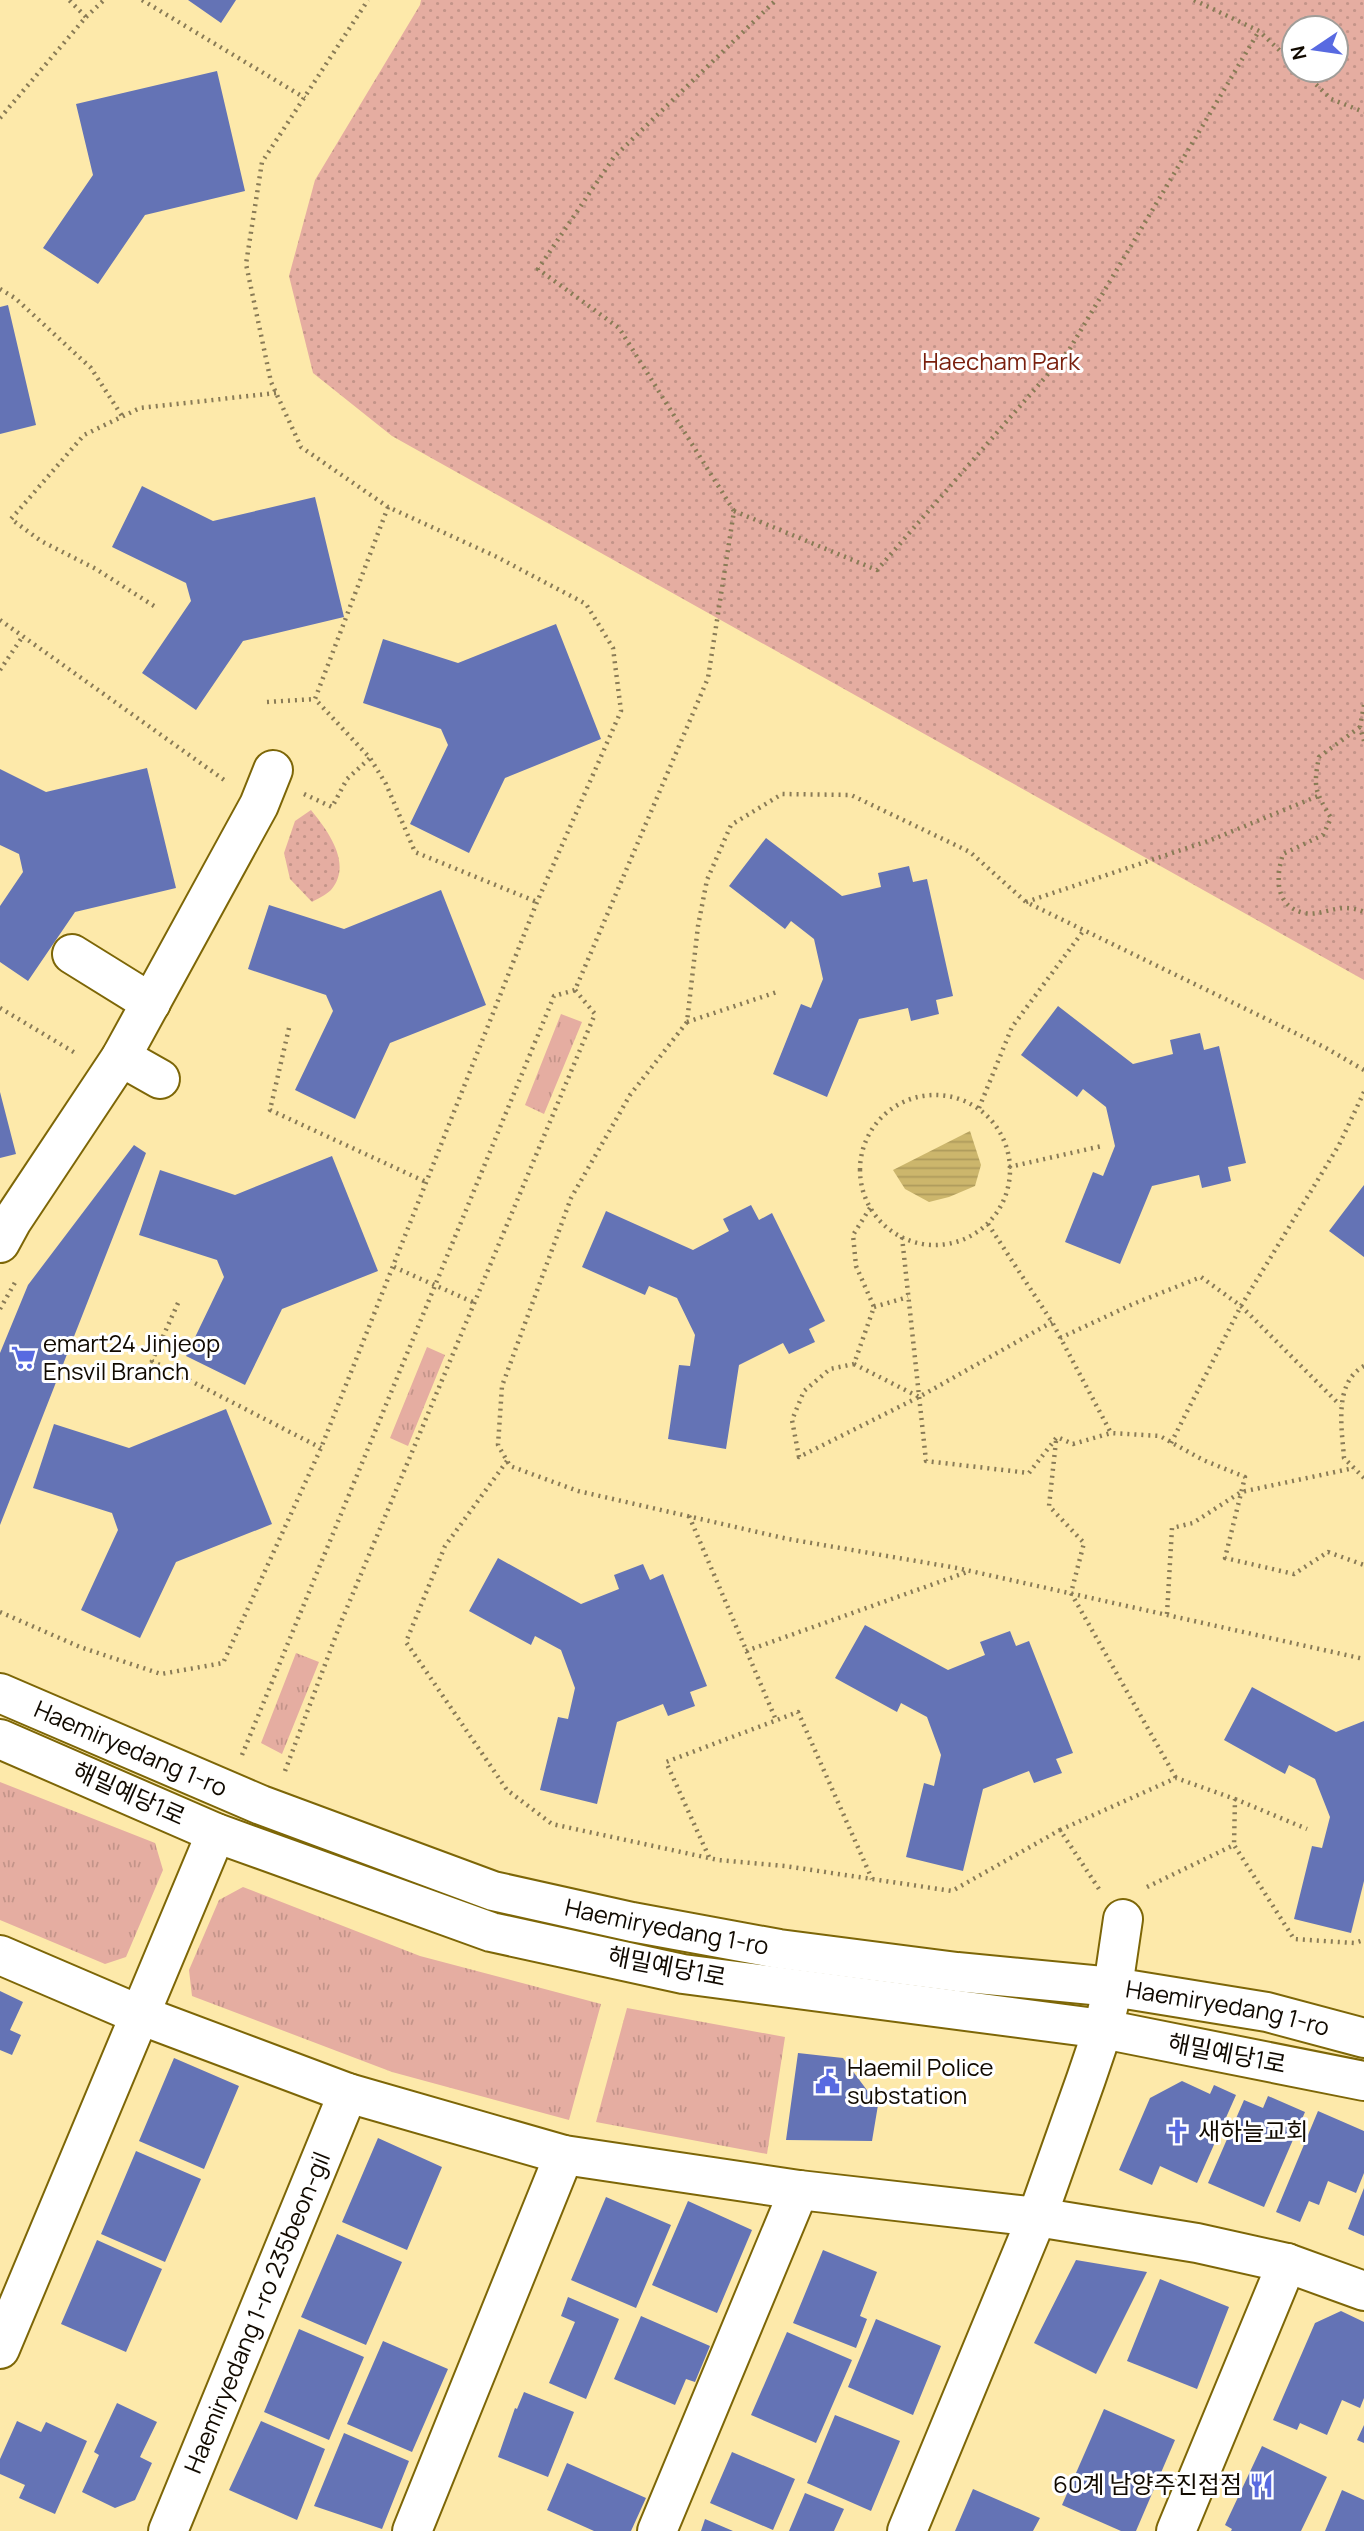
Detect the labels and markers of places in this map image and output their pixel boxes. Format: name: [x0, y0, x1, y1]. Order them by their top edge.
place label: emart24 Jinjeop Ensvil Branch: [43, 1326, 220, 1387]
supermarket icon: emart24 Jinjeop Ensvil Branch: [9, 1344, 37, 1372]
place label: Haemil Police substation: [847, 2050, 994, 2111]
public building icon: Haemil Police substation: [813, 2068, 841, 2096]
place label: 새하늘교회: [1198, 2114, 1308, 2147]
church icon: 새하늘교회: [1164, 2118, 1192, 2146]
place label: 60계 남양주진접점: [1053, 2467, 1242, 2500]
restaurant icon: 60계 남양주진접점: [1248, 2471, 1276, 2499]

